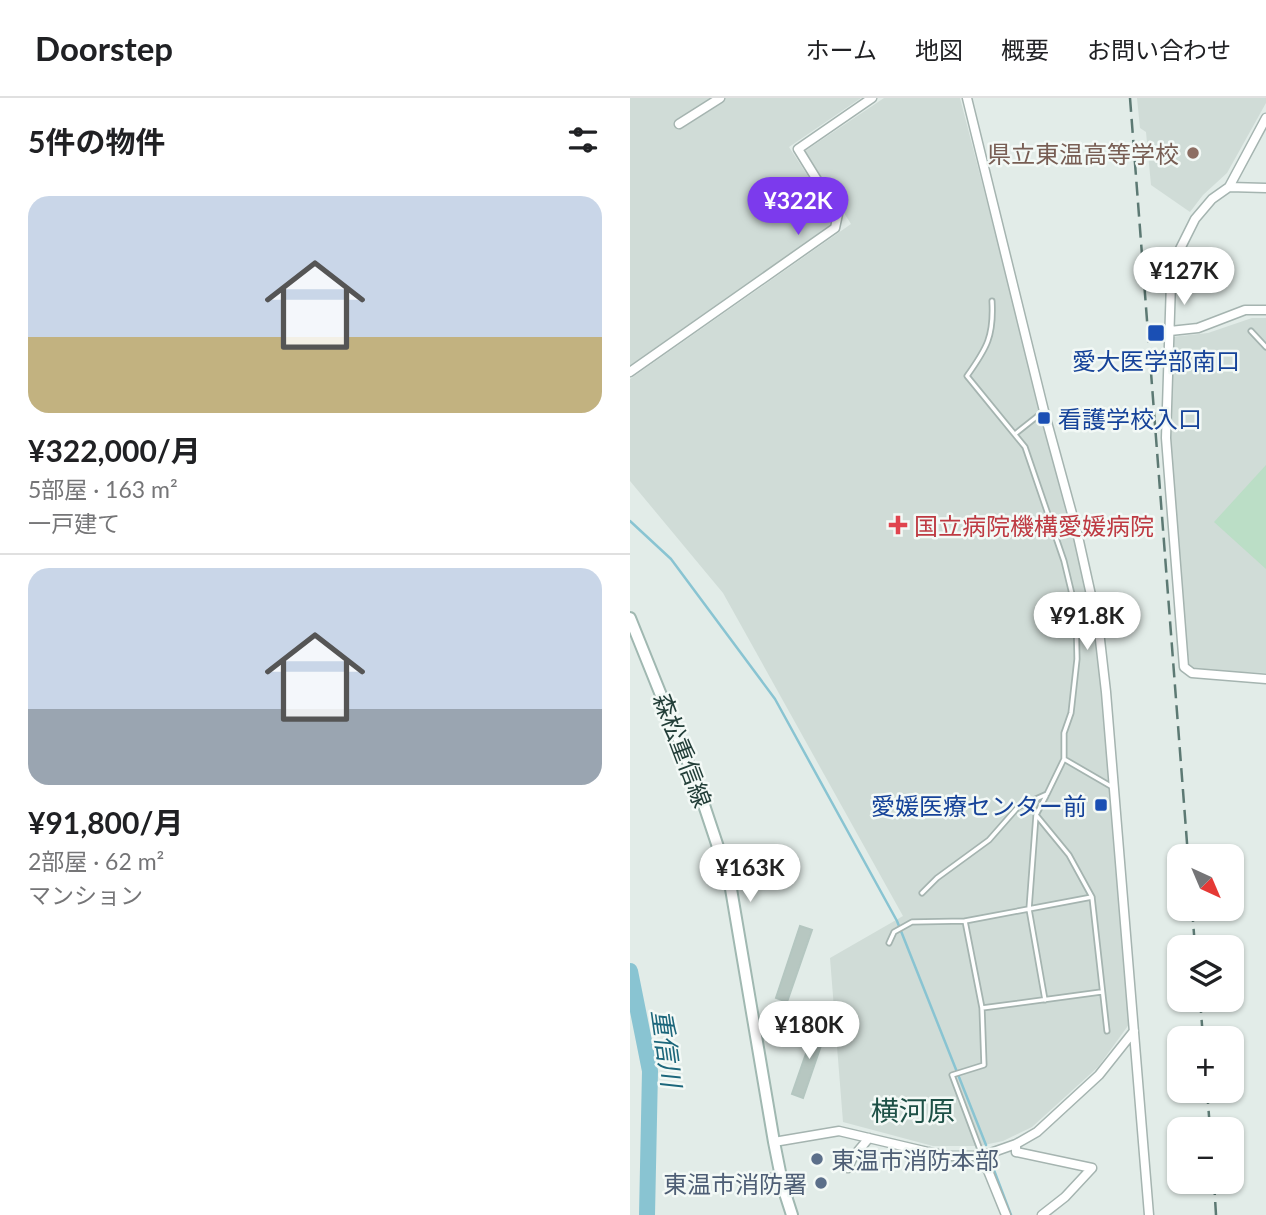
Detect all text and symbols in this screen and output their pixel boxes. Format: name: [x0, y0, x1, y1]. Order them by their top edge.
text: Doorstep: [35, 28, 173, 68]
text: ホーム: [806, 35, 877, 64]
text: 地図: [915, 35, 963, 64]
text: 概要: [1001, 35, 1049, 64]
text: お問い合わせ: [1087, 35, 1231, 64]
icon: filters: [564, 121, 602, 159]
text: 5件の物件: [28, 123, 165, 159]
place label: 県立東温高等学校: [987, 139, 1179, 168]
marker: 県立東温高等学校: [1185, 145, 1201, 161]
pin: ¥322K: [749, 178, 847, 237]
text: ¥322K: [763, 186, 833, 214]
icon: home: [252, 242, 378, 368]
pin: ¥127K: [1135, 248, 1233, 307]
text: ¥127K: [1149, 256, 1219, 284]
marker: 愛大医学部南口: [1146, 323, 1166, 343]
place label: 愛大医学部南口: [1072, 346, 1240, 375]
place label: 看護学校入口: [1058, 404, 1202, 433]
marker: 看護学校入口: [1036, 410, 1052, 426]
text: ¥322,000/月: [28, 432, 201, 468]
text: 5部屋 · 163 m²: [28, 475, 178, 503]
text: 一戸建て: [28, 509, 120, 537]
place label: 国立病院機構愛媛病院: [914, 511, 1154, 540]
marker: 国立病院機構愛媛病院: [888, 515, 908, 535]
pin: ¥91.8K: [1030, 592, 1144, 652]
text: ¥91.8K: [1050, 601, 1124, 629]
icon: home: [252, 614, 378, 740]
street label: 森松重信線: [648, 689, 718, 811]
place label: 愛媛医療センター前: [871, 791, 1087, 820]
marker: 愛媛医療センター前: [1093, 797, 1109, 813]
text: ¥91,800/月: [28, 804, 183, 840]
pin: ¥163K: [701, 844, 799, 904]
north arrow: [1167, 844, 1244, 920]
map controls: [1167, 844, 1244, 1194]
text: 2部屋 · 62 m²: [28, 847, 164, 875]
text: ¥163K: [715, 853, 785, 881]
text: マンション: [28, 881, 143, 909]
button: layers: [1167, 935, 1244, 1012]
pin: ¥180K: [760, 1002, 858, 1061]
water label: 重信川: [646, 1007, 689, 1092]
text: ¥180K: [774, 1010, 844, 1038]
button: +: [1167, 1026, 1244, 1103]
district label: 横河原: [871, 1093, 955, 1127]
button: −: [1167, 1117, 1244, 1194]
place label: 東温市消防本部: [831, 1145, 999, 1174]
marker: 東温市消防本部: [809, 1151, 825, 1167]
place label: 東温市消防署: [663, 1169, 807, 1198]
marker: 東温市消防署: [813, 1175, 829, 1191]

